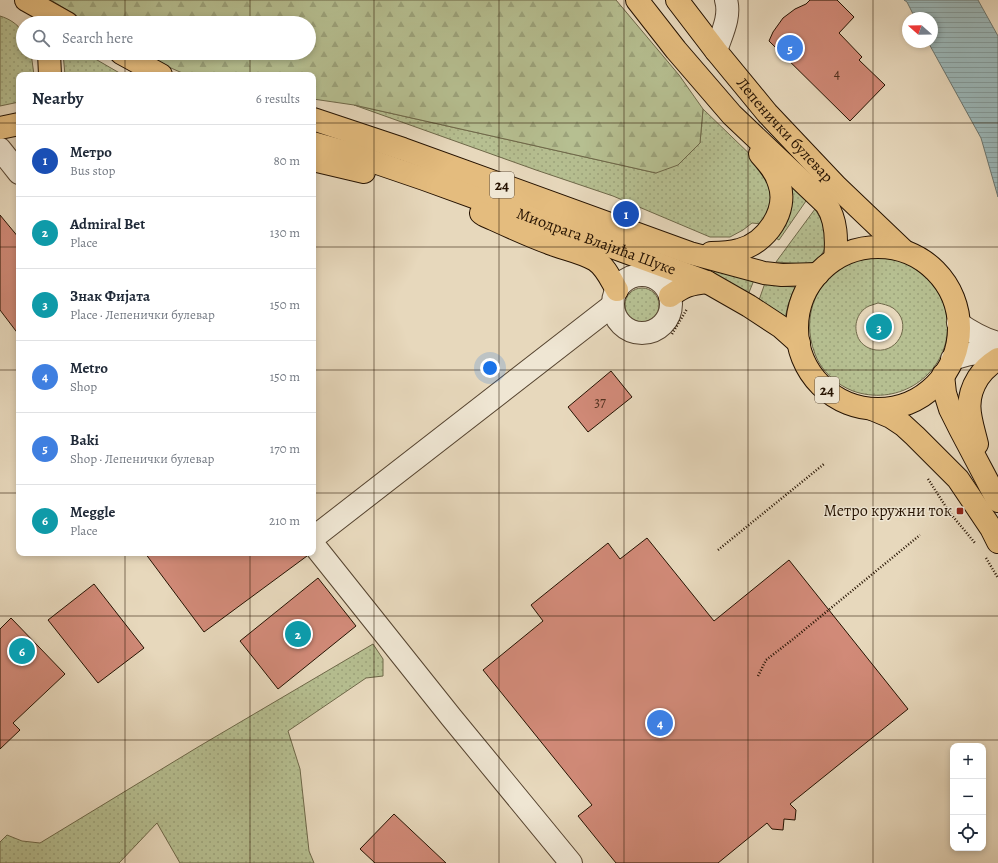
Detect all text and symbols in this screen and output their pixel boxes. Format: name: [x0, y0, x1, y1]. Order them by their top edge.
north arrow: [902, 12, 938, 48]
search box: [16, 16, 316, 60]
icon: search: [30, 27, 52, 49]
text: Search here: [62, 28, 133, 48]
pin: 5: [777, 33, 803, 63]
house number: 4: [834, 64, 840, 83]
street label: Лепенички булевар: [731, 73, 838, 187]
text: Nearby: [32, 87, 83, 110]
text: 6 results: [256, 90, 300, 107]
text: Метро: [70, 142, 112, 162]
text: 1: [43, 152, 47, 169]
text: 80 m: [273, 152, 300, 169]
text: Bus stop: [70, 162, 115, 179]
road number: 24: [490, 172, 514, 198]
pin: 1: [613, 199, 639, 229]
street label: Миодрага Влајића Шуке: [513, 202, 679, 281]
text: Admiral Bet: [70, 214, 145, 234]
text: 2: [42, 224, 48, 241]
text: 130 m: [270, 224, 300, 241]
text: Place: [70, 234, 98, 251]
text: Знак Фијата: [70, 286, 150, 306]
text: 3: [42, 296, 48, 313]
text: 150 m: [270, 296, 300, 313]
text: Place · Лепенички булевар: [70, 306, 215, 323]
pin: 3: [866, 312, 892, 342]
text: Metro: [70, 358, 108, 378]
your location: [480, 358, 500, 378]
text: 4: [42, 368, 48, 385]
text: 150 m: [270, 368, 300, 385]
road number: 24: [815, 377, 839, 403]
text: Shop: [70, 378, 97, 395]
house number: 37: [594, 393, 606, 412]
text: Baki: [70, 430, 99, 450]
text: 5: [42, 440, 48, 457]
text: 170 m: [270, 440, 300, 457]
text: Shop · Лепенички булевар: [70, 450, 214, 467]
place label: Метро кружни ток: [824, 500, 952, 522]
text: Meggle: [70, 502, 115, 522]
marker: Метро кружни ток: [955, 506, 965, 516]
text: 6: [42, 512, 48, 529]
text: 210 m: [269, 512, 300, 529]
text: Place: [70, 522, 98, 539]
pin: 2: [285, 619, 311, 649]
pin: 6: [9, 636, 35, 666]
pin: 4: [647, 708, 673, 738]
map controls: [950, 743, 986, 851]
button: +: [950, 743, 986, 779]
button: −: [950, 779, 986, 815]
button: locate: [950, 815, 986, 851]

